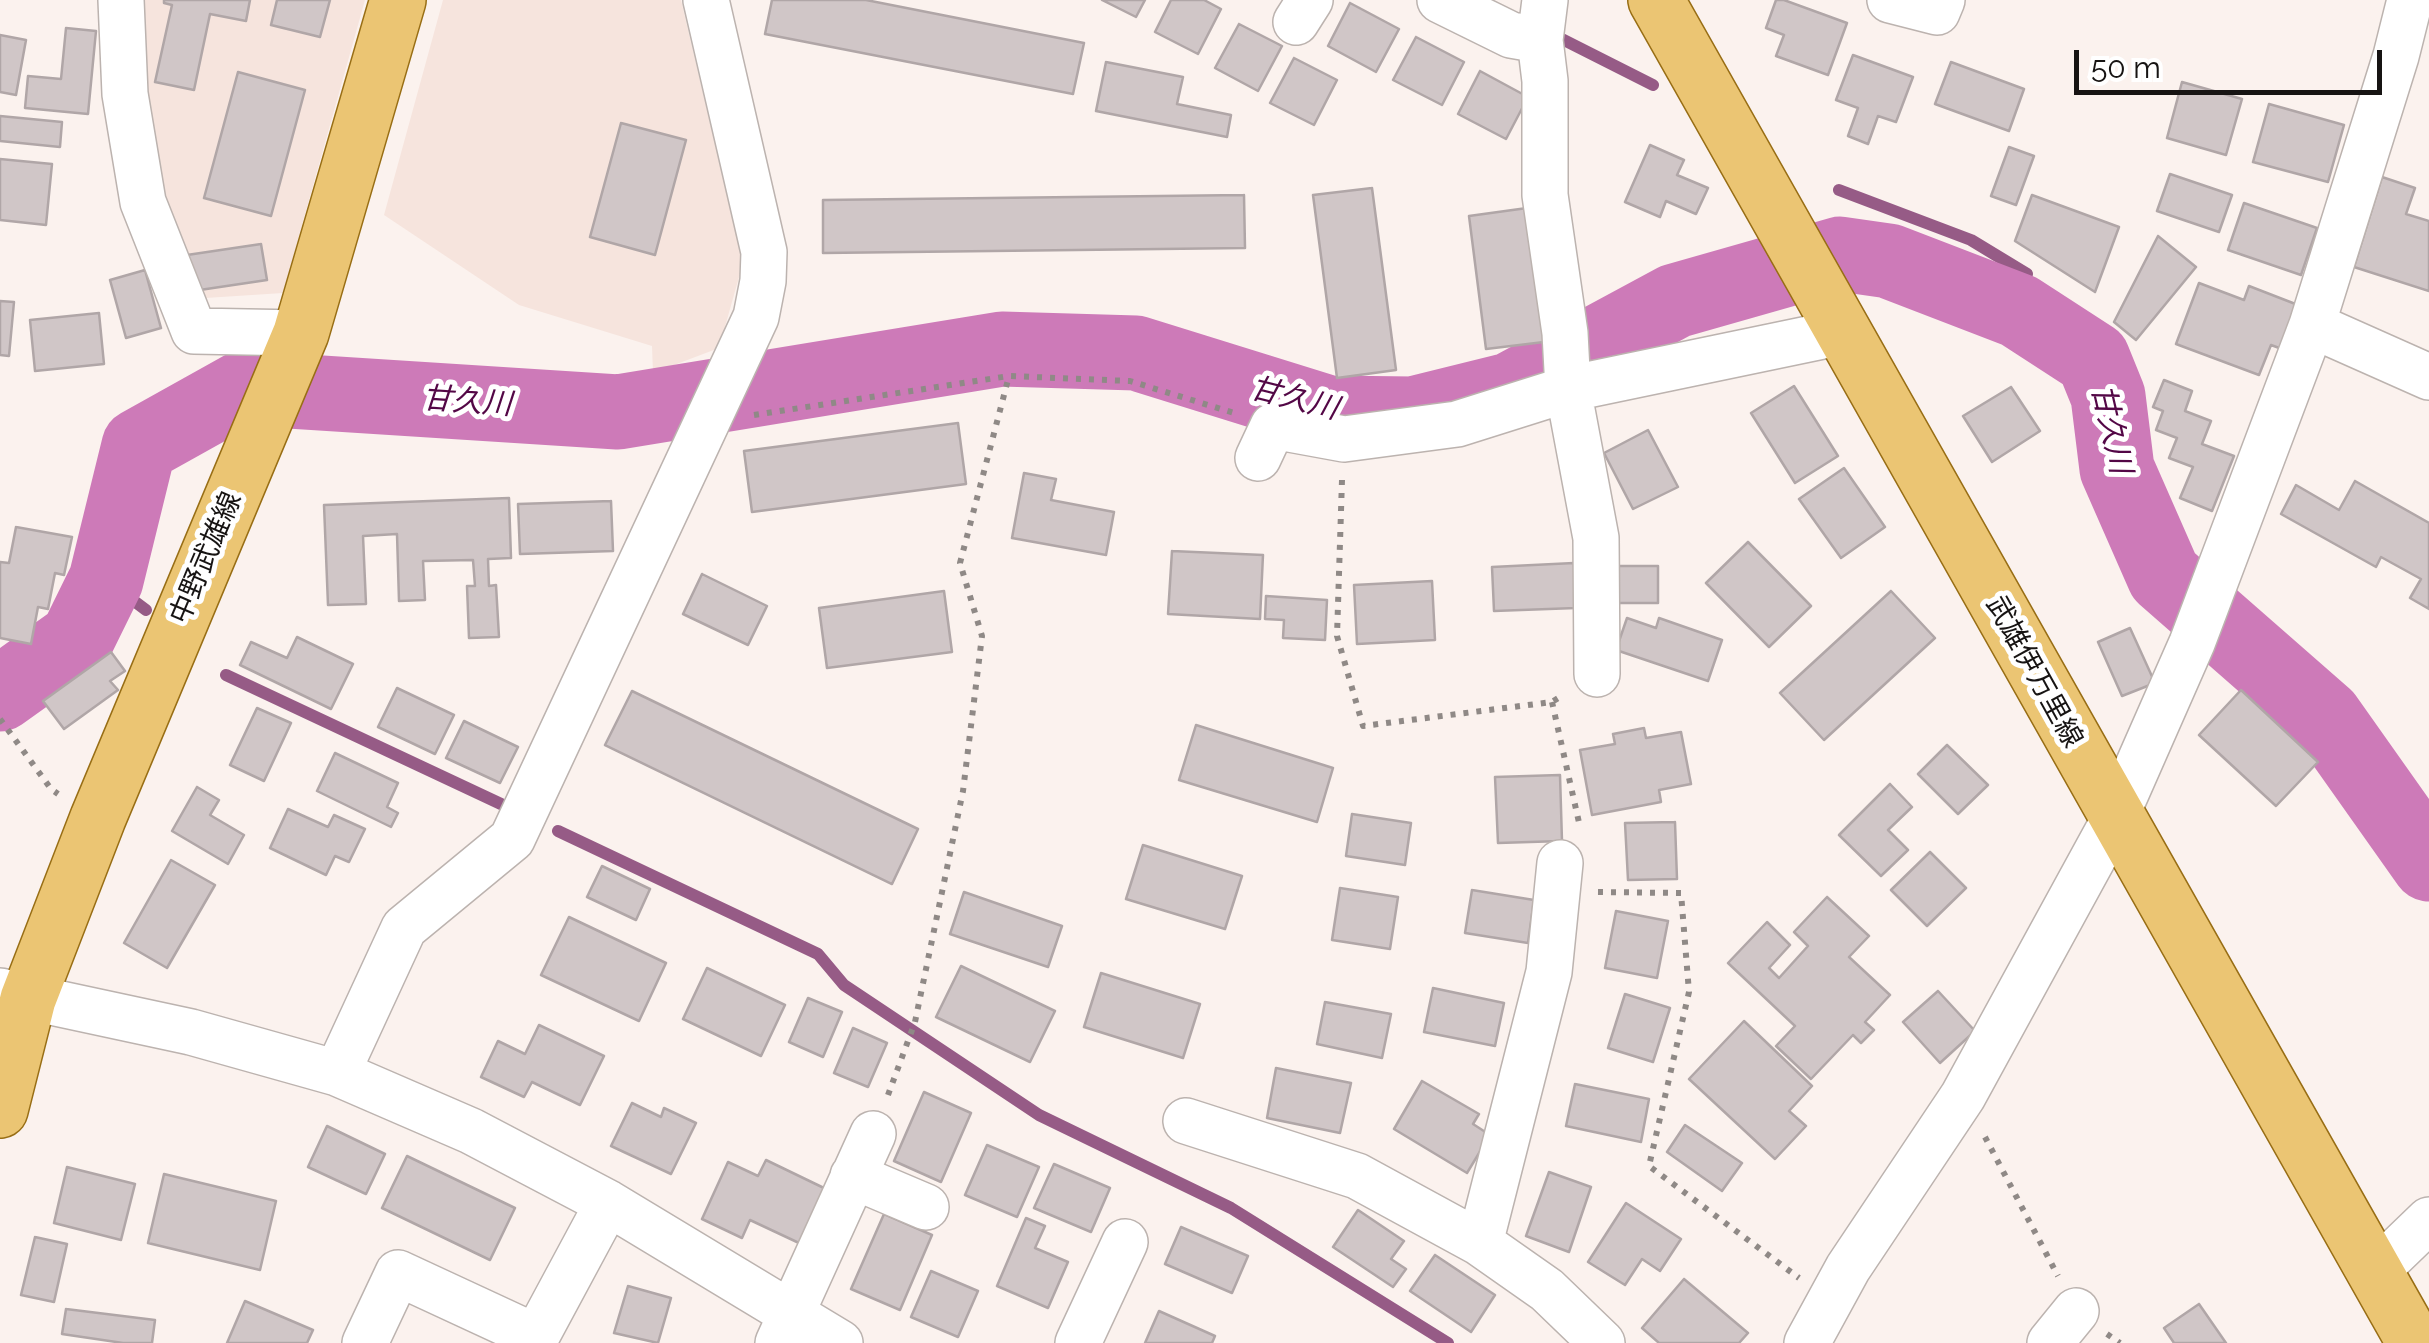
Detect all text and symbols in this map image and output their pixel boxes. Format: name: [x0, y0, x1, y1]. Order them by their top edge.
scale bar: [2079, 30, 2386, 92]
text: 50 m: [2091, 50, 2161, 85]
water label: 甘久川: [1246, 371, 1342, 427]
water label: 甘久川: [421, 381, 513, 423]
water label: 甘久川: [2083, 381, 2139, 477]
street label: 中野武雄線: [163, 487, 249, 629]
street label: 武雄伊万里線: [1979, 590, 2089, 754]

